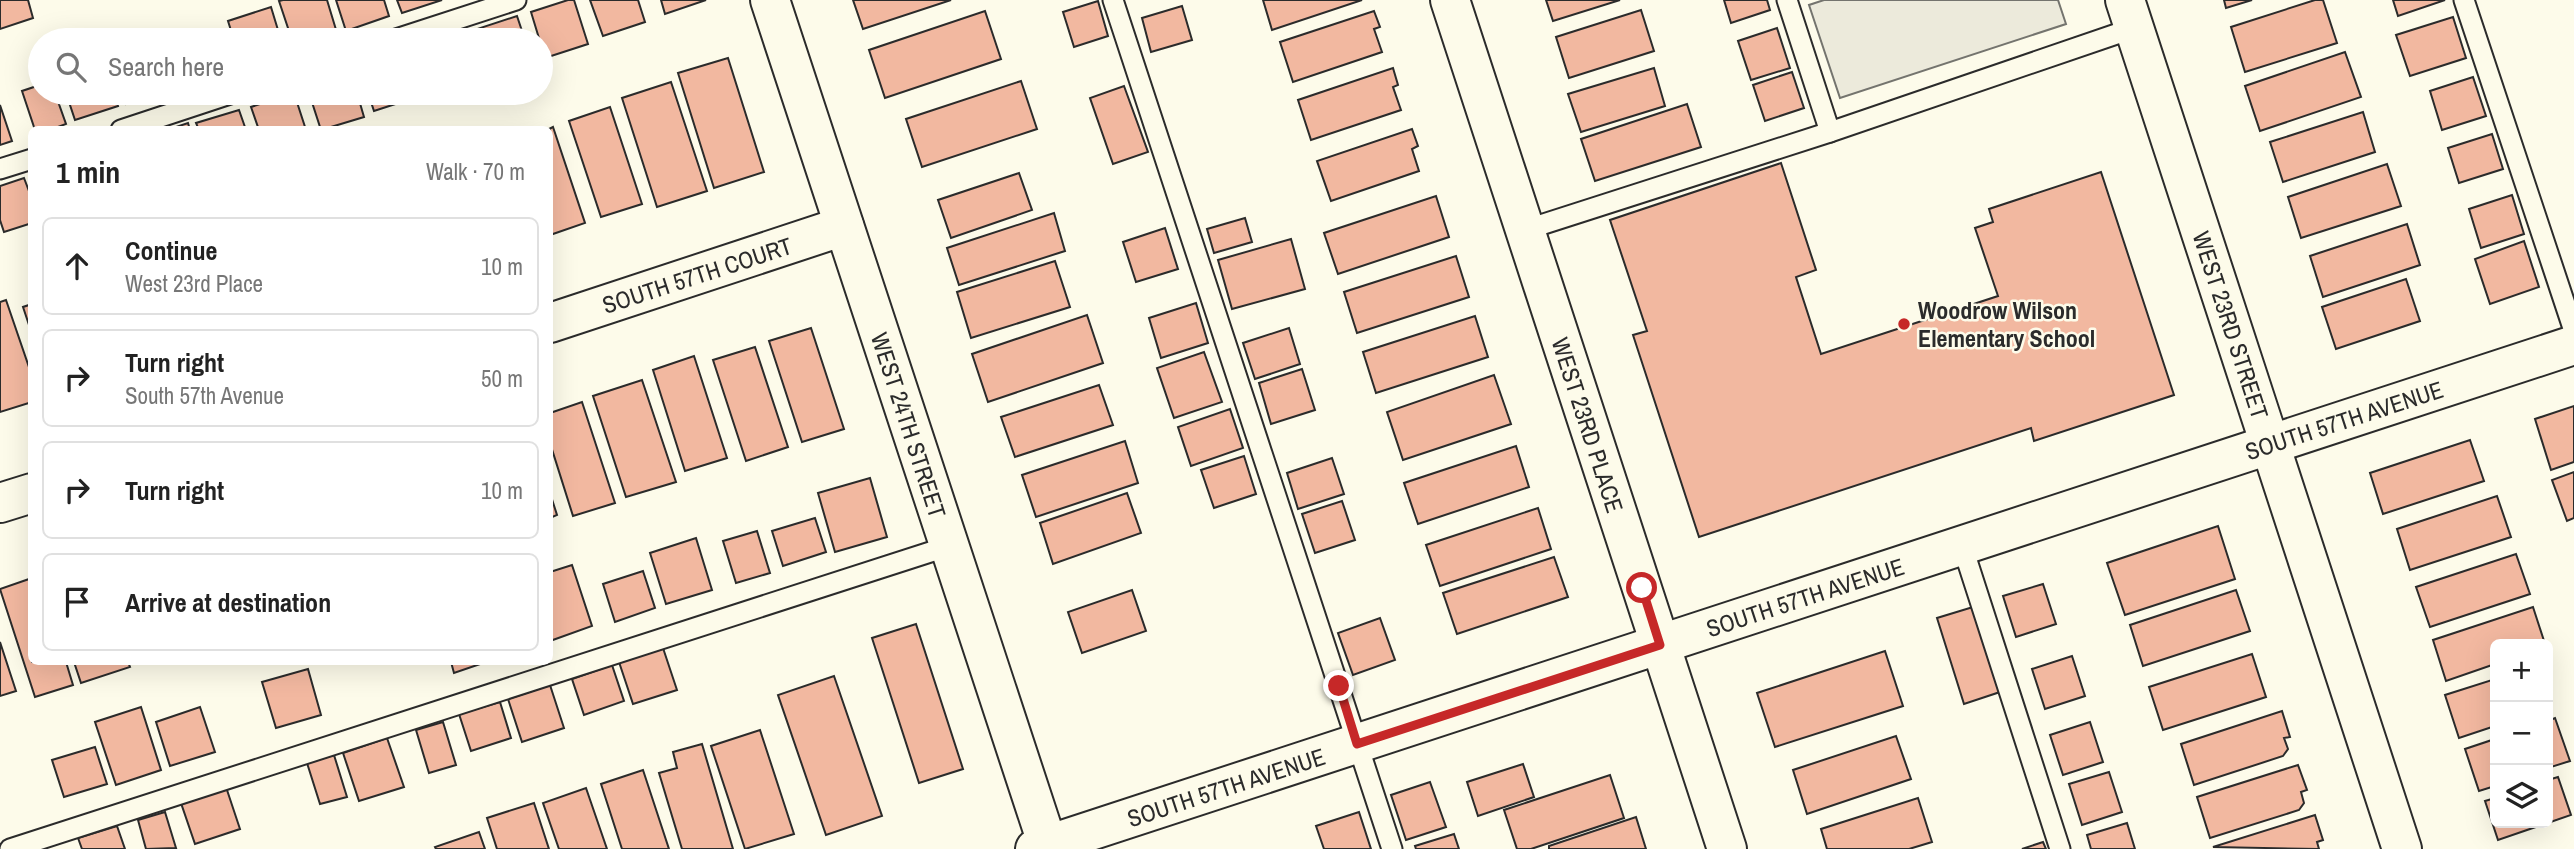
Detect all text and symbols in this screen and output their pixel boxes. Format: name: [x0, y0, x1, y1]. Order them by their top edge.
search box: [28, 28, 553, 105]
icon: search: [52, 48, 90, 86]
text: Search here: [108, 49, 224, 84]
text: 1 min: [56, 152, 120, 192]
text: Walk · 70 m: [426, 156, 525, 187]
street label: WEST 23RD STREET: [2186, 227, 2276, 423]
street label: SOUTH 57TH COURT: [598, 229, 796, 321]
text: Continue: [125, 233, 217, 268]
icon: ahead: [58, 247, 96, 285]
text: 10 m: [481, 251, 523, 282]
text: West 23rd Place: [125, 268, 263, 299]
place label: Woodrow Wilson Elementary School: [1918, 294, 2095, 354]
marker: Woodrow Wilson Elementary School: [1896, 316, 1912, 332]
street label: WEST 24TH STREET: [864, 328, 954, 522]
street label: WEST 23RD PLACE: [1545, 333, 1631, 517]
text: Turn right: [125, 345, 224, 380]
icon: right: [58, 359, 96, 397]
text: 50 m: [481, 363, 523, 394]
street label: SOUTH 57TH AVENUE: [2241, 373, 2447, 467]
text: South 57th Avenue: [125, 380, 284, 411]
icon: right: [58, 471, 96, 509]
text: Turn right: [125, 473, 224, 508]
text: 10 m: [481, 475, 523, 506]
street label: SOUTH 57TH AVENUE: [1702, 550, 1908, 644]
route start: [1626, 572, 1657, 603]
icon: arrive: [58, 583, 96, 621]
text: Arrive at destination: [125, 585, 331, 620]
map controls: [2490, 639, 2553, 828]
button: +: [2490, 639, 2553, 702]
route end: [1323, 670, 1354, 701]
button: −: [2490, 702, 2553, 765]
street label: SOUTH 57TH AVENUE: [1123, 740, 1329, 834]
button: layers: [2490, 765, 2553, 828]

